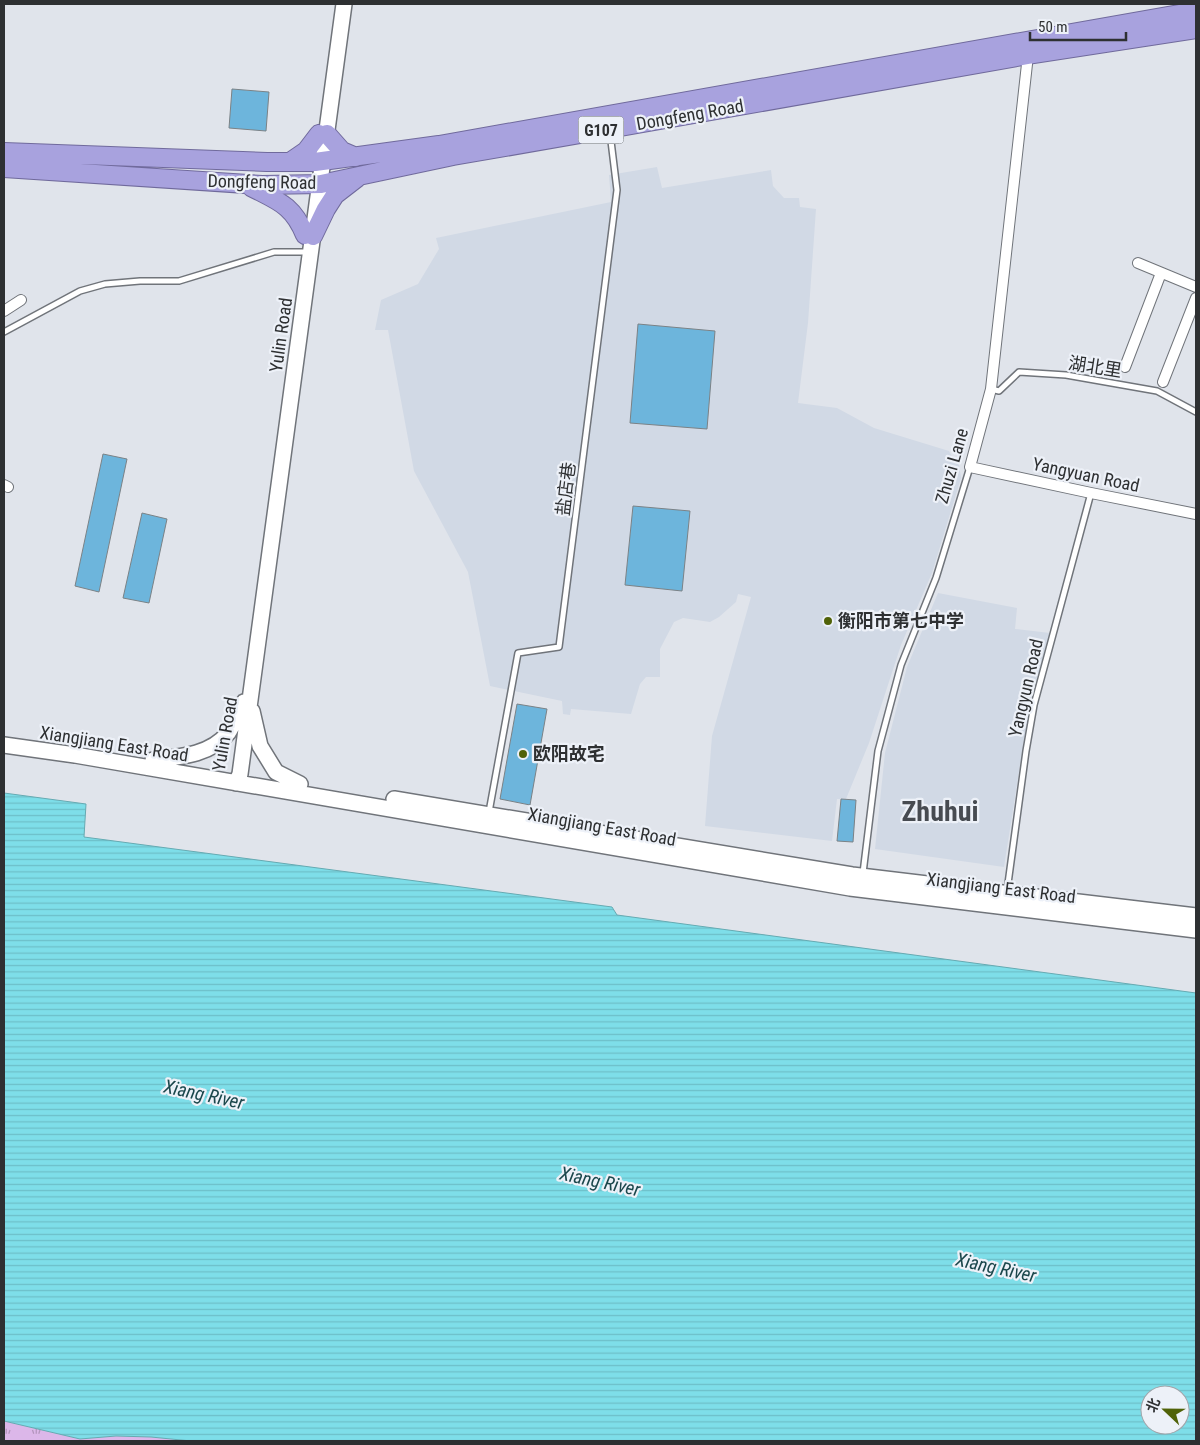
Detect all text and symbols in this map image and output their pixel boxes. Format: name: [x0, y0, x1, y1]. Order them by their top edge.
scale bar: [1030, 10, 1126, 42]
text: 50 m: [1038, 18, 1068, 36]
street label: Dongfeng Road: [635, 95, 745, 134]
road number: G107: [578, 116, 624, 144]
street label: Dongfeng Road: [207, 170, 317, 193]
street label: Yulin Road: [265, 296, 296, 374]
street label: 湖北里: [1067, 352, 1123, 381]
street label: Zhuzi Lane: [931, 426, 972, 506]
street label: Yangyuan Road: [1031, 453, 1142, 496]
street label: 盐店巷: [552, 461, 579, 517]
place label: 衡阳市第七中学: [838, 610, 964, 631]
marker: 衡阳市第七中学: [822, 615, 834, 627]
street label: Yangyun Road: [1004, 637, 1047, 739]
street label: Yulin Road: [208, 695, 241, 773]
street label: Xiangjiang East Road: [38, 721, 190, 766]
place label: 欧阳故宅: [533, 743, 605, 764]
marker: 欧阳故宅: [517, 748, 529, 760]
district label: Zhuhui: [902, 795, 979, 828]
street label: Xiangjiang East Road: [526, 803, 678, 850]
street label: Xiangjiang East Road: [925, 868, 1077, 907]
water label: Xiang River: [161, 1075, 247, 1114]
water label: Xiang River: [557, 1162, 643, 1201]
water label: Xiang River: [953, 1248, 1039, 1287]
north arrow: [1140, 1385, 1190, 1435]
text: 北: [1143, 1396, 1163, 1415]

